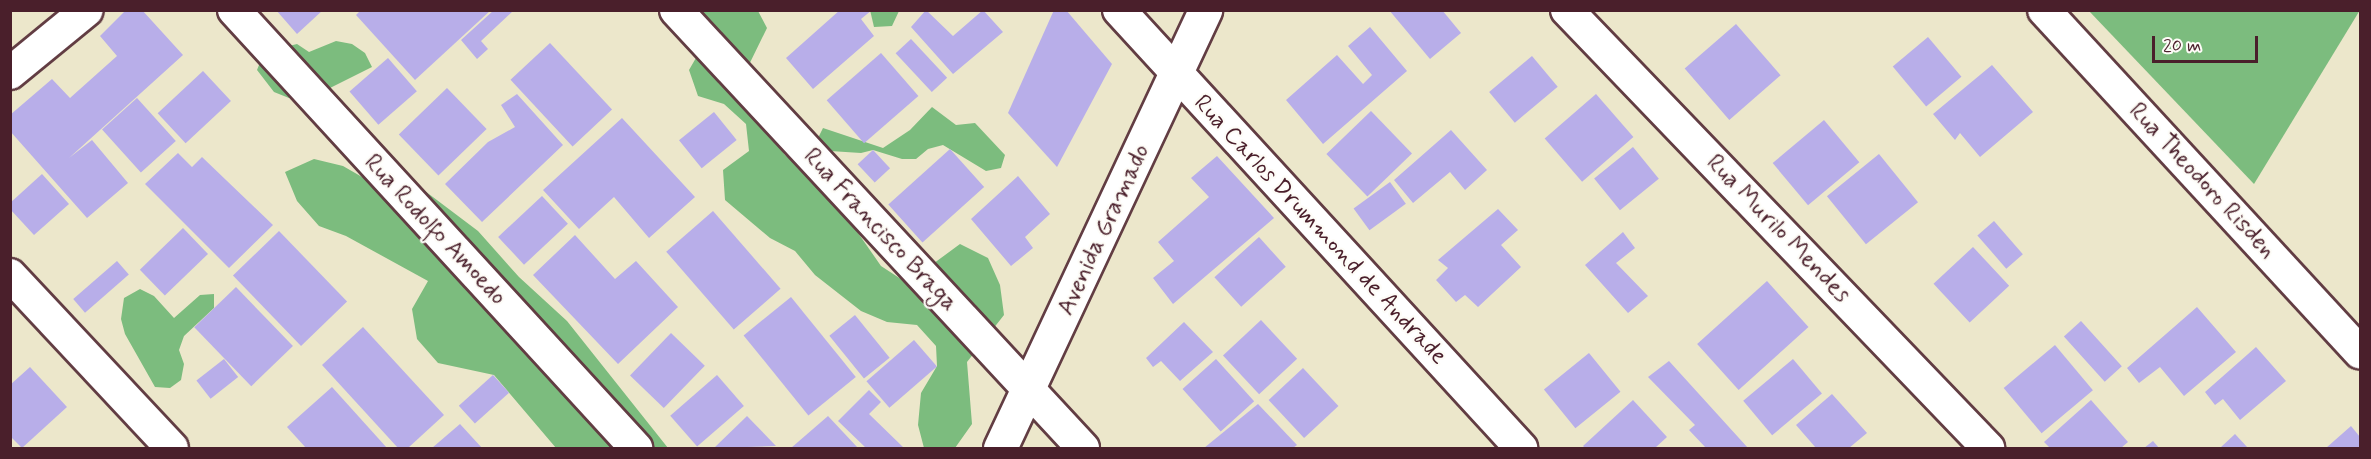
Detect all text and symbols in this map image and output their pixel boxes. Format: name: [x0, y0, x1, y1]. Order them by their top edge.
scale bar: [2155, 24, 2262, 62]
text: 20 m: [2163, 34, 2201, 58]
street label: Rua Carlos Drummond de Andrade: [1189, 91, 1451, 369]
street label: Rua Theodoro Risden: [2123, 97, 2281, 265]
street label: Avenida Gramado: [1052, 141, 1156, 319]
street label: Rua Francisco Braga: [798, 144, 962, 316]
street label: Rua Rodolfo Amoedo: [358, 148, 512, 312]
street label: Rua Murilo Mendes: [1701, 150, 1855, 308]

